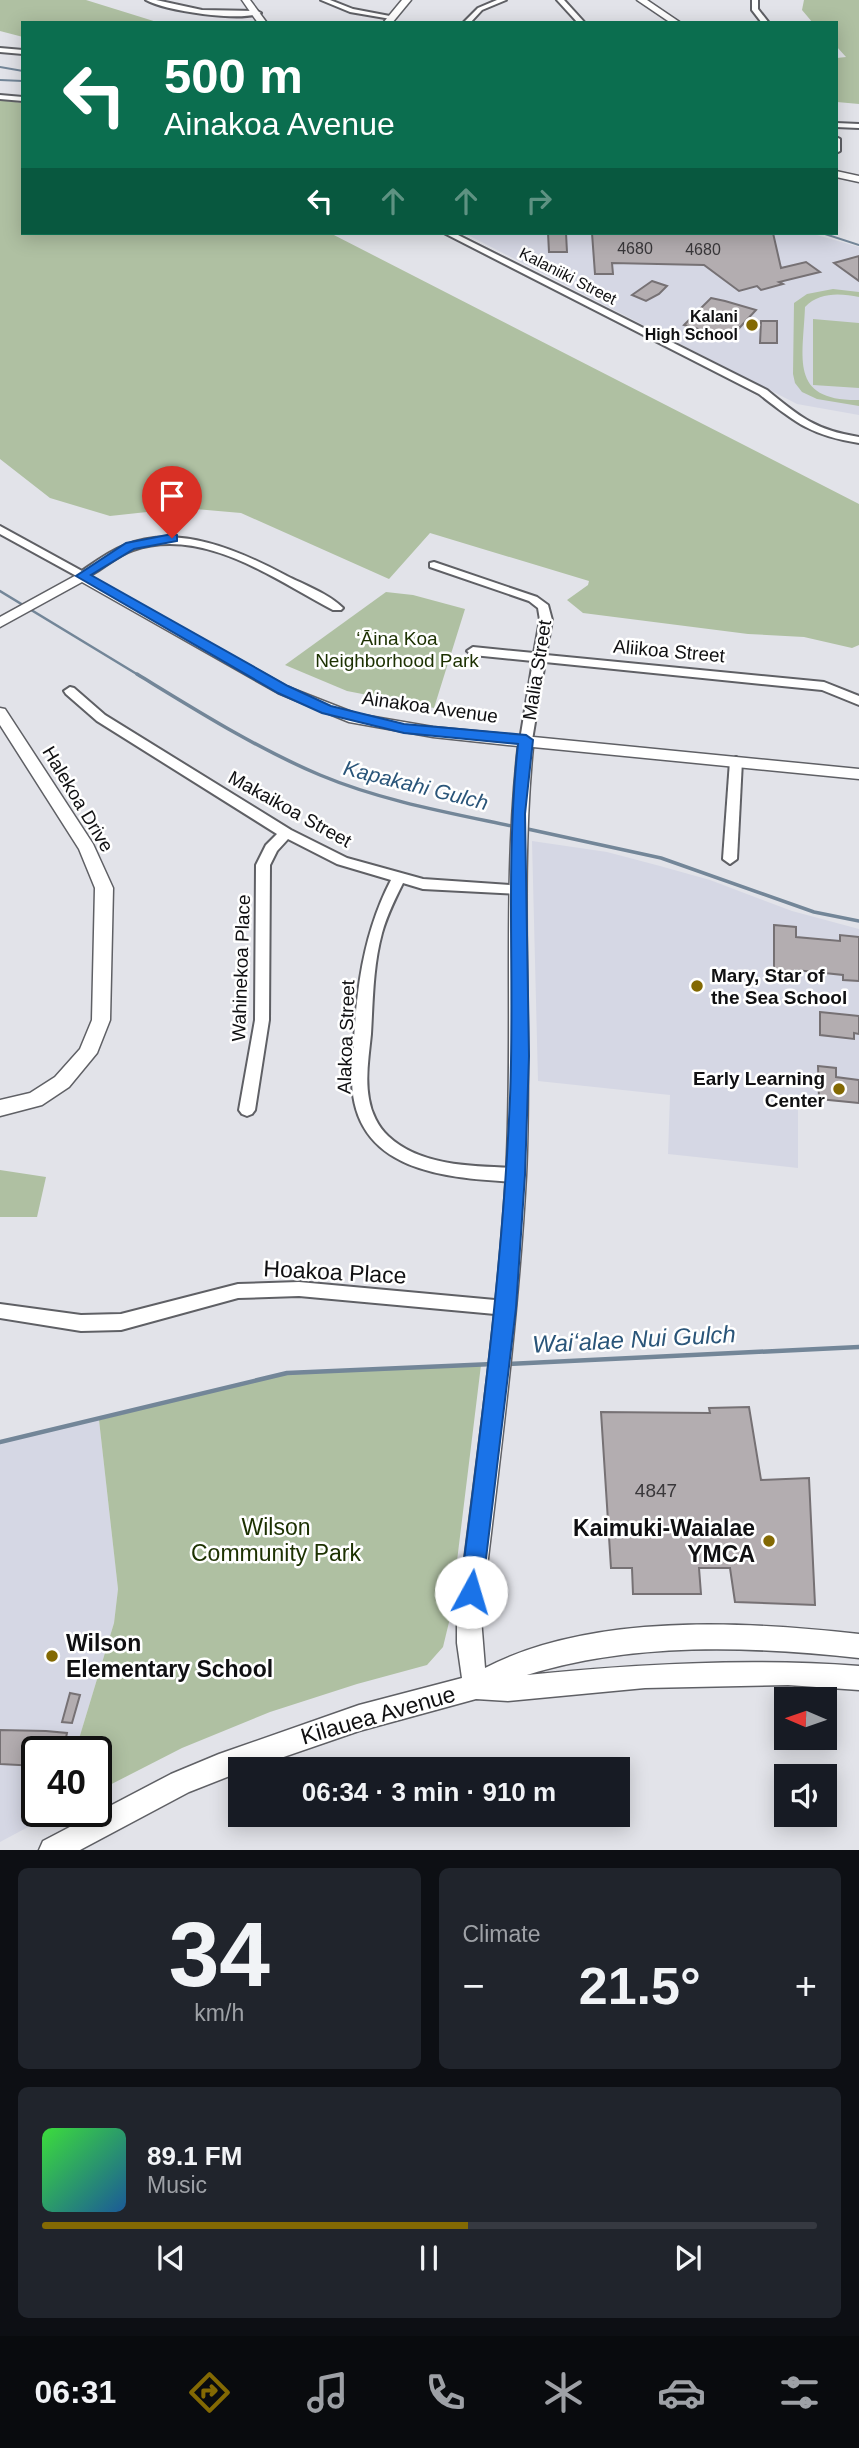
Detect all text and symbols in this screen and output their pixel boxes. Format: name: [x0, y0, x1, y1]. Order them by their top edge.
icon: left: [49, 49, 140, 140]
text: 500 m: [164, 49, 303, 103]
text: Ainakoa Avenue: [164, 106, 395, 142]
icon: left: [301, 182, 339, 220]
icon: ahead: [374, 182, 412, 220]
icon: ahead: [447, 182, 485, 220]
icon: right: [520, 182, 558, 220]
house number: 4680: [617, 240, 653, 257]
house number: 4680: [685, 241, 721, 258]
street label: Kalaniiki Street: [517, 244, 620, 308]
place label: Kalani High School: [645, 308, 738, 343]
marker: Kalani High School: [744, 317, 760, 333]
pin: [142, 466, 202, 538]
icon: arrive: [153, 477, 191, 515]
street label: Malia Street: [519, 618, 555, 722]
park label: ‘Āina Koa Neighborhood Park: [315, 628, 479, 671]
street label: Aliikoa Street: [612, 636, 726, 666]
street label: Ainakoa Avenue: [361, 687, 499, 727]
street label: Halekoa Drive: [38, 742, 118, 856]
water label: Kapakahi Gulch: [341, 756, 491, 814]
street label: Makaikoa Street: [225, 767, 356, 852]
street label: Wahinekoa Place: [228, 894, 254, 1042]
place label: Mary, Star of the Sea School: [711, 965, 847, 1008]
marker: Mary, Star of the Sea School: [689, 978, 705, 994]
street label: Alakoa Street: [334, 979, 359, 1094]
place label: Early Learning Center: [693, 1068, 826, 1111]
marker: Early Learning Center: [831, 1081, 847, 1097]
street label: Hoakoa Place: [263, 1255, 407, 1289]
water label: Waiʻalae Nui Gulch: [532, 1320, 736, 1358]
house number: 4847: [635, 1480, 677, 1501]
park label: Wilson Community Park: [191, 1514, 361, 1566]
place label: Kaimuki-Waialae YMCA: [573, 1515, 755, 1567]
marker: Kaimuki-Waialae YMCA: [761, 1533, 777, 1549]
position arrow: [434, 1555, 508, 1629]
place label: Wilson Elementary School: [66, 1630, 273, 1682]
marker: Wilson Elementary School: [44, 1648, 60, 1664]
street label: Kilauea Avenue: [298, 1681, 458, 1749]
north arrow: [774, 1687, 836, 1750]
map controls: [774, 1687, 837, 1827]
speed limit sign: 40: [21, 1736, 112, 1827]
button: sound: [774, 1764, 837, 1827]
text: 06:34 · 3 min · 910 m: [302, 1777, 556, 1807]
text: 34: [169, 1904, 270, 2005]
text: Climate: [463, 1921, 540, 1947]
text: 21.5°: [579, 1957, 701, 2015]
text: −: [463, 1965, 485, 2007]
text: +: [795, 1965, 817, 2007]
text: km/h: [194, 2000, 244, 2026]
text: 89.1 FM: [147, 2141, 242, 2171]
text: Music: [147, 2172, 207, 2198]
icon: previous: [152, 2239, 190, 2277]
icon: pause: [410, 2239, 448, 2277]
icon: next: [669, 2239, 707, 2277]
icon: directions: [185, 2368, 234, 2417]
icon: music: [303, 2368, 352, 2417]
icon: phone: [421, 2368, 470, 2417]
icon: climate: [539, 2368, 588, 2417]
icon: car: [657, 2368, 706, 2417]
icon: filters: [775, 2368, 824, 2417]
text: 06:31: [35, 2374, 116, 2410]

